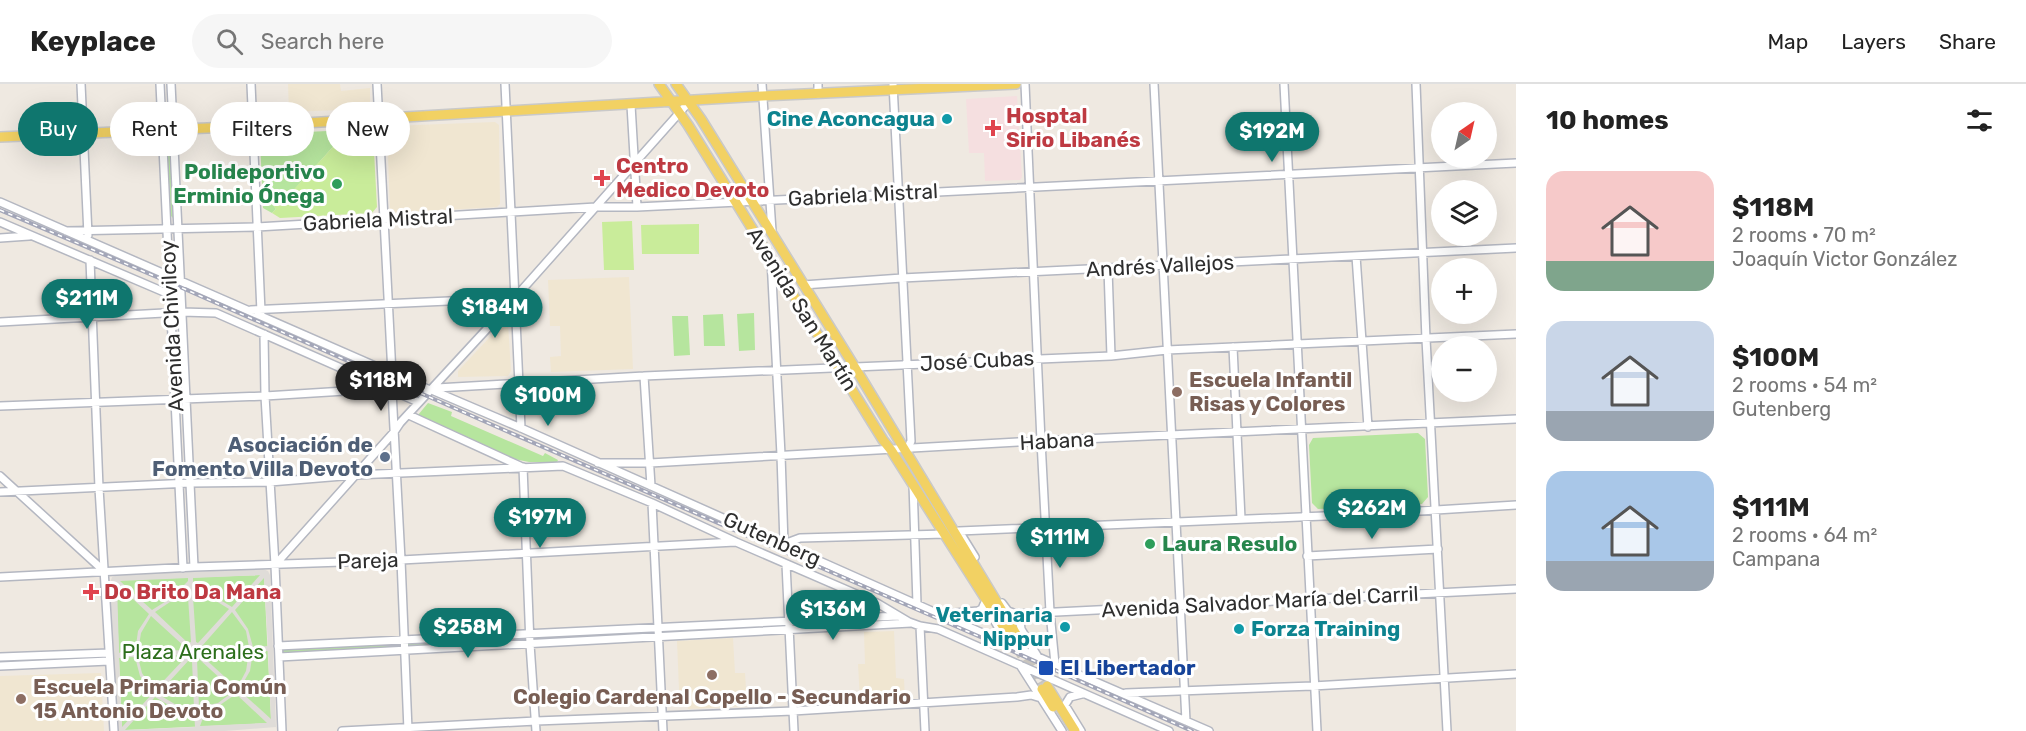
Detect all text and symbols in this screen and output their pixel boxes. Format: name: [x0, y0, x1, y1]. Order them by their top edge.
search box: [192, 14, 612, 68]
text: Keyplace: [30, 25, 156, 58]
icon: search: [213, 25, 246, 58]
text: Search here: [261, 28, 384, 55]
text: Map: [1767, 29, 1808, 54]
text: Layers: [1841, 29, 1906, 54]
text: Share: [1939, 29, 1996, 54]
chip: Buy: [18, 102, 98, 156]
chip: Rent: [110, 102, 198, 156]
chip: Filters: [210, 102, 314, 156]
chip: New: [326, 102, 410, 156]
north arrow: [1431, 102, 1497, 168]
map controls: [1431, 102, 1497, 402]
place label: Hosptal Sirio Libanés: [1006, 103, 1141, 152]
icon: filters: [1963, 104, 1996, 137]
text: 10 homes: [1546, 105, 1669, 136]
place label: Cine Aconcagua: [767, 106, 935, 131]
marker: Cine Aconcagua: [940, 112, 954, 126]
pin: $192M: [1230, 112, 1314, 163]
marker: Hosptal Sirio Libanés: [984, 119, 1002, 137]
text: $192M: [1239, 119, 1305, 143]
place label: Centro Medico Devoto: [616, 153, 769, 202]
place label: Polideportivo Erminio Ónega: [173, 159, 325, 208]
marker: Centro Medico Devoto: [593, 169, 611, 187]
marker: Polideportivo Erminio Ónega: [330, 177, 344, 191]
street label: Gabriela Mistral: [787, 178, 939, 211]
button: layers: [1431, 180, 1497, 246]
text: $118M: [1732, 192, 1814, 223]
icon: home: [1594, 195, 1666, 267]
street label: Gabriela Mistral: [302, 203, 454, 236]
street label: Avenida San Martín: [742, 222, 863, 395]
text: 2 rooms · 70 m²: [1732, 223, 1876, 247]
street label: Avenida Chivilcoy: [154, 239, 188, 413]
text: Joaquín Victor González: [1732, 247, 1957, 271]
street label: Andrés Vallejos: [1085, 249, 1235, 282]
button: +: [1431, 258, 1497, 324]
pin: $211M: [45, 279, 129, 330]
text: $211M: [56, 286, 118, 310]
pin: $184M: [453, 288, 537, 339]
text: $184M: [461, 295, 529, 319]
button: −: [1431, 336, 1497, 402]
text: $100M: [1732, 342, 1819, 373]
street label: José Cubas: [919, 345, 1035, 376]
icon: home: [1594, 345, 1666, 417]
pin: $118M: [339, 361, 423, 412]
place label: Escuela Infantil Risas y Colores: [1189, 367, 1352, 416]
text: $118M: [349, 368, 413, 392]
text: 2 rooms · 54 m²: [1732, 373, 1877, 397]
pin: $100M: [506, 376, 590, 427]
text: $100M: [514, 383, 582, 407]
marker: Escuela Infantil Risas y Colores: [1170, 385, 1184, 399]
text: Gutenberg: [1732, 397, 1831, 421]
street label: Habana: [1019, 426, 1095, 455]
place label: Asociación de Fomento Villa Devoto: [152, 432, 373, 481]
marker: Asociación de Fomento Villa Devoto: [378, 450, 392, 464]
pin: $262M: [1330, 489, 1414, 540]
text: $111M: [1732, 492, 1810, 523]
icon: home: [1594, 495, 1666, 567]
text: $262M: [1338, 496, 1406, 520]
pin: $197M: [498, 498, 582, 549]
text: $197M: [508, 505, 572, 529]
street label: Gutenberg: [720, 506, 825, 571]
pin: $111M: [1018, 518, 1102, 569]
text: 2 rooms · 64 m²: [1732, 523, 1877, 547]
text: $111M: [1030, 525, 1090, 549]
place label: Laura Resulo: [1162, 531, 1297, 556]
marker: Laura Resulo: [1143, 537, 1157, 551]
street label: Pareja: [337, 547, 399, 574]
text: Campana: [1732, 547, 1820, 571]
place label: Do Brito Da Mana: [104, 579, 281, 604]
street label: Avenida Salvador María del Carril: [1101, 581, 1419, 622]
marker: Do Brito Da Mana: [82, 583, 100, 601]
pin: $136M: [791, 590, 875, 641]
text: $136M: [800, 597, 866, 621]
place label: Veterinaria Nippur: [935, 602, 1053, 651]
pin: $258M: [426, 608, 510, 659]
text: $258M: [433, 615, 503, 639]
place label: Forza Training: [1251, 616, 1400, 641]
marker: Veterinaria Nippur: [1058, 620, 1072, 634]
marker: Forza Training: [1232, 622, 1246, 636]
park label: Plaza Arenales: [122, 639, 264, 664]
place label: El Libertador: [1060, 655, 1196, 680]
marker: El Libertador: [1037, 659, 1055, 677]
marker: Colegio Cardenal Copello - Secundario: [705, 668, 719, 682]
place label: Escuela Primaria Común 15 Antonio Devoto: [33, 674, 287, 723]
place label: Colegio Cardenal Copello - Secundario: [513, 684, 911, 709]
marker: Escuela Primaria Común 15 Antonio Devoto: [14, 692, 28, 706]

